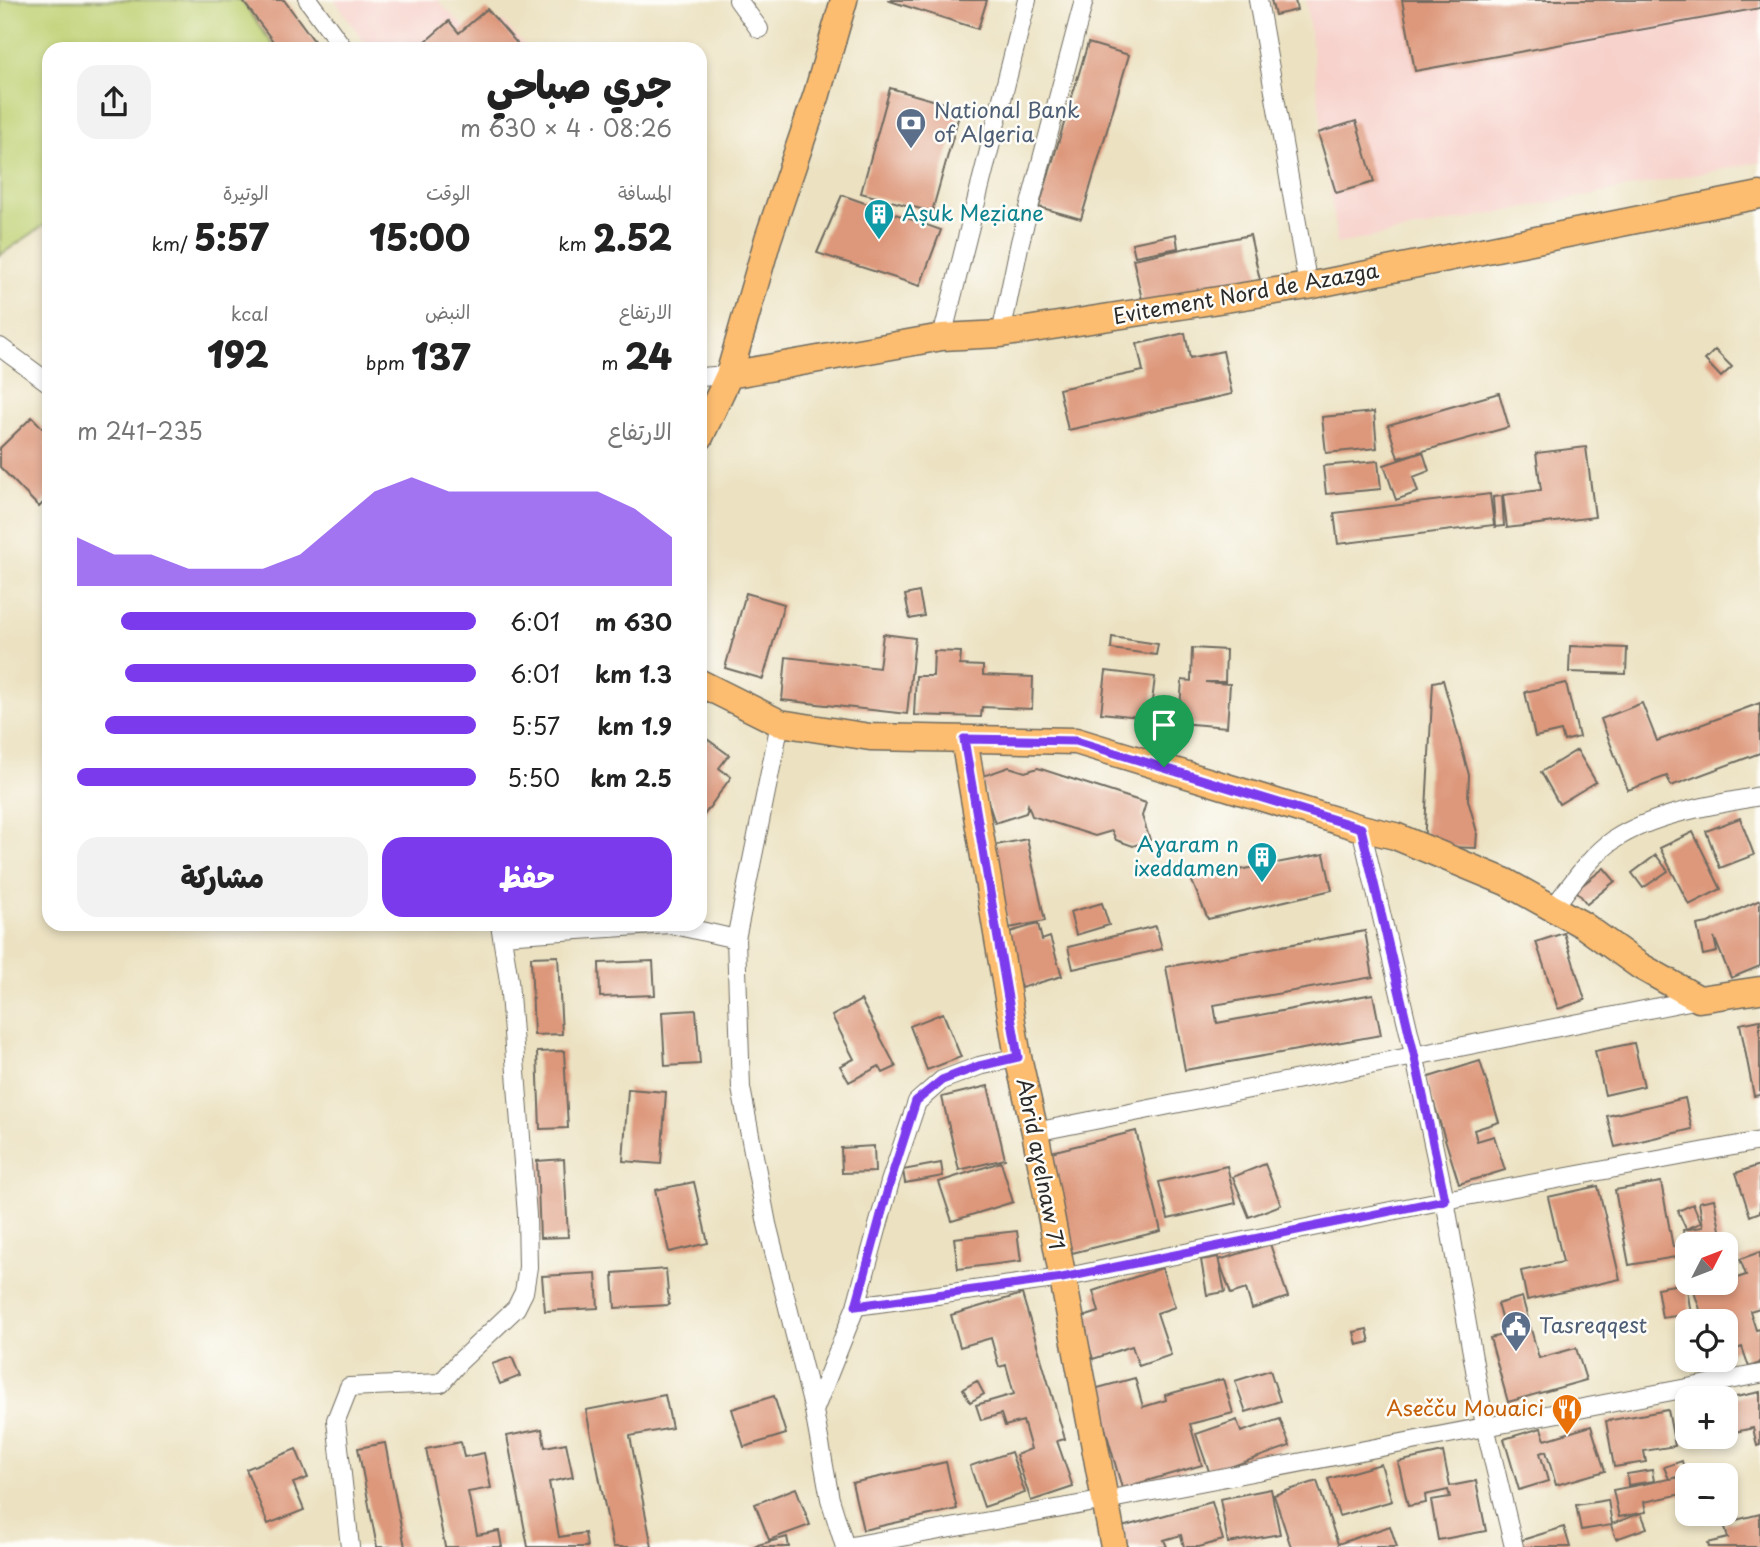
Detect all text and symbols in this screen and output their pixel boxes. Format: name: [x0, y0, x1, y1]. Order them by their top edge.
text: جري صباحي: [486, 55, 672, 112]
button: share: [77, 65, 151, 139]
place label: National Bank of Algeria: [934, 93, 1080, 149]
bank icon: National Bank of Algeria: [894, 106, 928, 150]
text: 08:26 · 4 × 630 m: [460, 110, 672, 145]
text: الوتيرة: [223, 178, 269, 206]
text: الوقت: [426, 178, 470, 206]
text: المسافة: [618, 178, 672, 206]
place label: Aṣuk Meẓiane: [902, 196, 1044, 228]
building icon: Aṣuk Meẓiane: [862, 197, 896, 241]
text: 5:57: [194, 210, 269, 263]
text: 15:00: [369, 210, 470, 263]
text: 2.52: [593, 210, 672, 263]
text: /km: [151, 229, 194, 257]
text: km: [558, 229, 593, 257]
street label: Evitement Nord de Azazga: [1111, 253, 1381, 331]
text: النبض: [425, 297, 470, 325]
text: الارتفاع: [619, 297, 672, 325]
text: kcal: [231, 299, 269, 327]
text: 192: [207, 327, 269, 380]
text: 137: [411, 329, 470, 382]
text: 24: [625, 329, 672, 382]
text: bpm: [365, 348, 411, 376]
text: m: [601, 348, 625, 376]
text: 235–241 m: [77, 413, 203, 448]
text: الارتفاع: [608, 413, 672, 448]
text: 6:01: [510, 604, 560, 639]
text: 630 m: [595, 604, 672, 639]
text: 6:01: [510, 656, 560, 691]
text: 1.3 km: [595, 656, 672, 691]
pin: [1134, 695, 1194, 767]
icon: arrive: [1145, 706, 1183, 744]
text: 5:57: [511, 708, 560, 743]
text: 1.9 km: [597, 708, 672, 743]
text: 5:50: [507, 760, 560, 795]
text: 2.5 km: [591, 760, 672, 795]
place label: Aɣaram n ixeddamen: [1133, 827, 1239, 883]
button: مشاركة: [77, 837, 368, 917]
button: حفظ: [382, 837, 672, 917]
building icon: Aɣaram n ixeddamen: [1245, 840, 1279, 884]
street label: Abrid aɣelnaw 71: [1010, 1075, 1074, 1252]
north arrow: [1675, 1232, 1738, 1295]
map controls: [1675, 1232, 1738, 1526]
place label: Tasreqqest: [1539, 1308, 1647, 1340]
public building icon: Tasreqqest: [1499, 1309, 1533, 1353]
button: locate: [1675, 1309, 1738, 1372]
button: +: [1675, 1386, 1738, 1449]
place label: Asečču Mouaici: [1386, 1391, 1544, 1423]
restaurant icon: Asečču Mouaici: [1550, 1392, 1584, 1436]
button: −: [1675, 1463, 1738, 1526]

